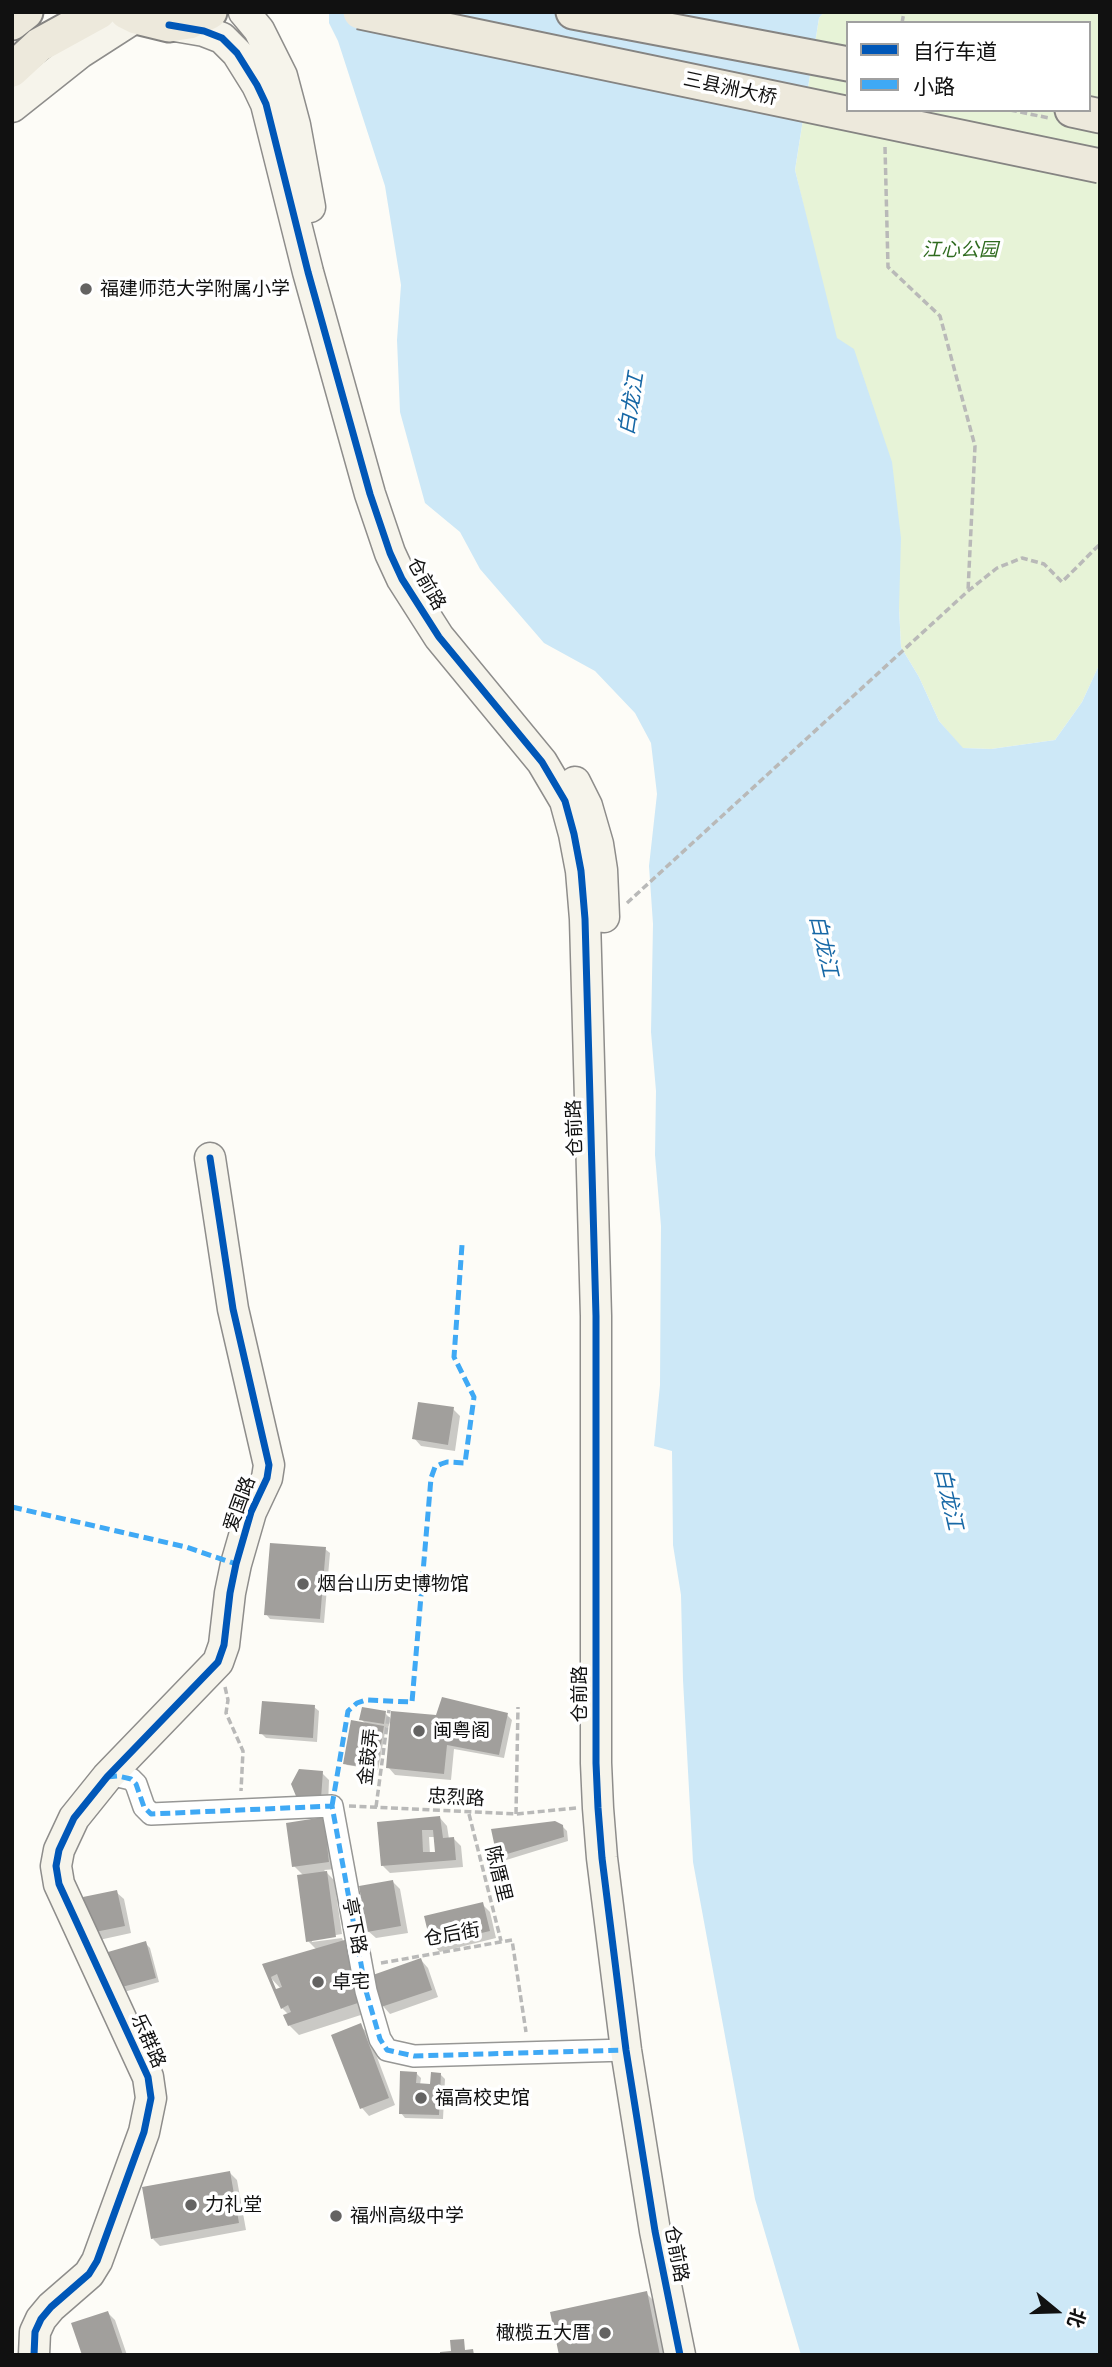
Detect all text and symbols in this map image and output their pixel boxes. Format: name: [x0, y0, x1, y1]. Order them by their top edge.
legend: [846, 21, 1091, 112]
text: 自行车道: [913, 40, 997, 64]
street label: 三县洲大桥: [681, 68, 779, 110]
text: 小路: [913, 75, 955, 99]
park label: 江心公园: [922, 239, 998, 261]
place label: 福建师范大学附属小学: [100, 278, 290, 300]
marker: 福建师范大学附属小学: [78, 281, 94, 297]
water label: 白龙江: [615, 371, 649, 437]
street label: 仓前路: [402, 554, 450, 614]
water label: 白龙江: [804, 912, 842, 980]
street label: 仓前路: [563, 1099, 587, 1157]
water label: 白龙江: [929, 1465, 967, 1533]
street label: 爱国路: [220, 1473, 260, 1535]
place label: 烟台山历史博物馆: [317, 1573, 469, 1595]
marker: 烟台山历史博物馆: [295, 1576, 311, 1592]
street label: 仓前路: [569, 1666, 591, 1722]
place label: 闽粤阁: [433, 1720, 490, 1742]
marker: 闽粤阁: [411, 1723, 427, 1739]
street label: 金鼓弄: [354, 1727, 384, 1787]
street label: 忠烈路: [427, 1785, 485, 1811]
street label: 陈厝里: [480, 1844, 516, 1904]
street label: 亭下路: [337, 1896, 371, 1956]
street label: 仓后街: [422, 1919, 482, 1951]
place label: 卓宅: [332, 1971, 370, 1993]
marker: 卓宅: [310, 1974, 326, 1990]
street label: 乐群路: [126, 2010, 170, 2072]
place label: 福高校史馆: [435, 2087, 530, 2109]
marker: 福高校史馆: [413, 2090, 429, 2106]
place label: 力礼堂: [205, 2194, 262, 2216]
marker: 力礼堂: [183, 2197, 199, 2213]
place label: 福州高级中学: [350, 2205, 464, 2227]
marker: 福州高级中学: [328, 2208, 344, 2224]
street label: 仓前路: [659, 2224, 693, 2284]
north arrow: [1021, 2276, 1091, 2346]
text: 北: [1062, 2305, 1090, 2331]
place label: 橄榄五大厝: [496, 2322, 591, 2344]
marker: 橄榄五大厝: [597, 2325, 613, 2341]

